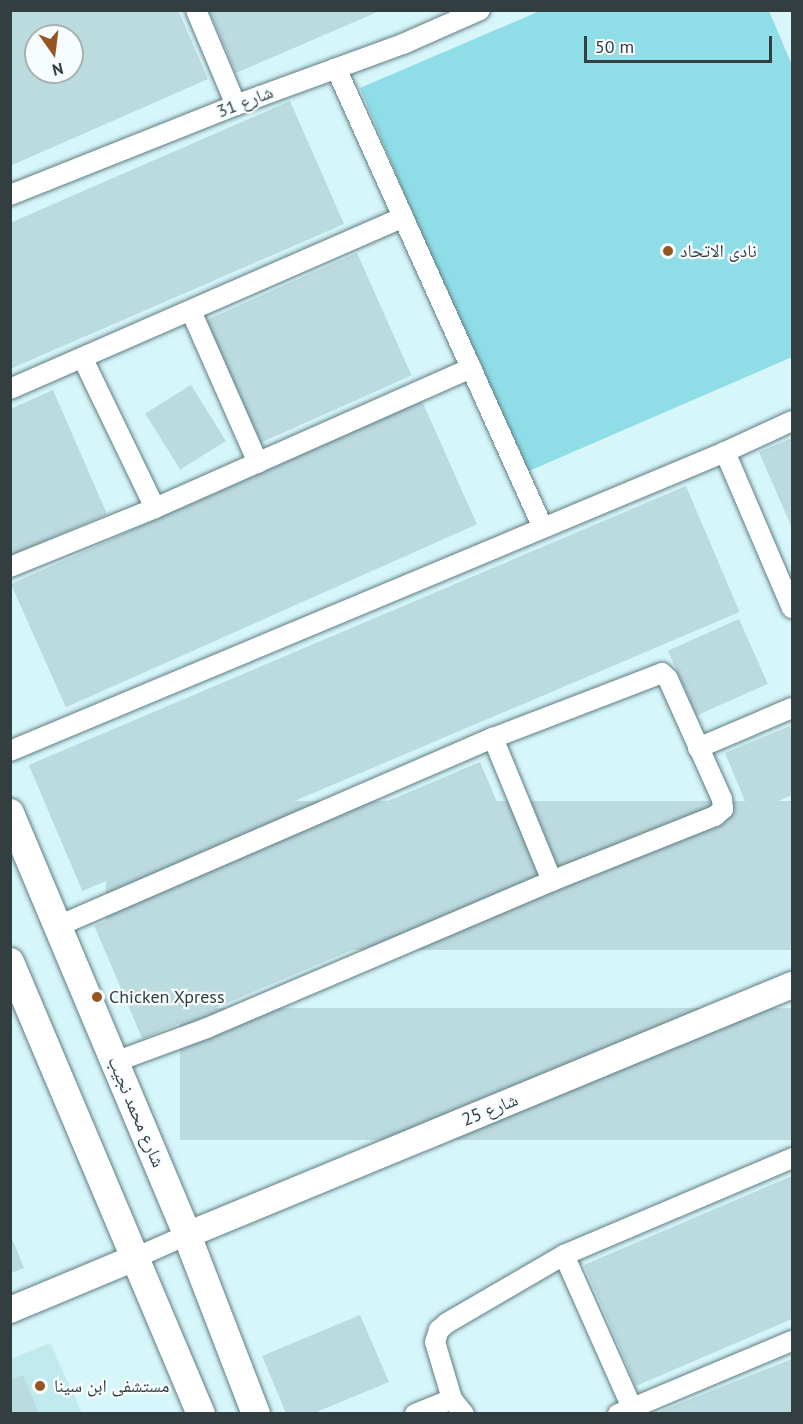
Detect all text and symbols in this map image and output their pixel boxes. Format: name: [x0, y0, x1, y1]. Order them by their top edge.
north arrow: [24, 24, 84, 84]
scale bar: [587, 24, 774, 62]
text: 50 m: [595, 35, 634, 58]
text: N: [50, 59, 65, 80]
street label: شارع 31: [214, 81, 276, 123]
place label: نادى الاتحاد: [680, 240, 757, 262]
marker: نادى الاتحاد: [661, 244, 675, 258]
place label: Chicken Xpress: [109, 986, 225, 1008]
marker: Chicken Xpress: [90, 990, 104, 1004]
street label: شارع محمد نجيب: [103, 1053, 169, 1171]
street label: شارع 25: [459, 1089, 521, 1131]
place label: مستشفى ابن سينا: [54, 1375, 169, 1397]
marker: مستشفى ابن سينا: [31, 1377, 49, 1395]

